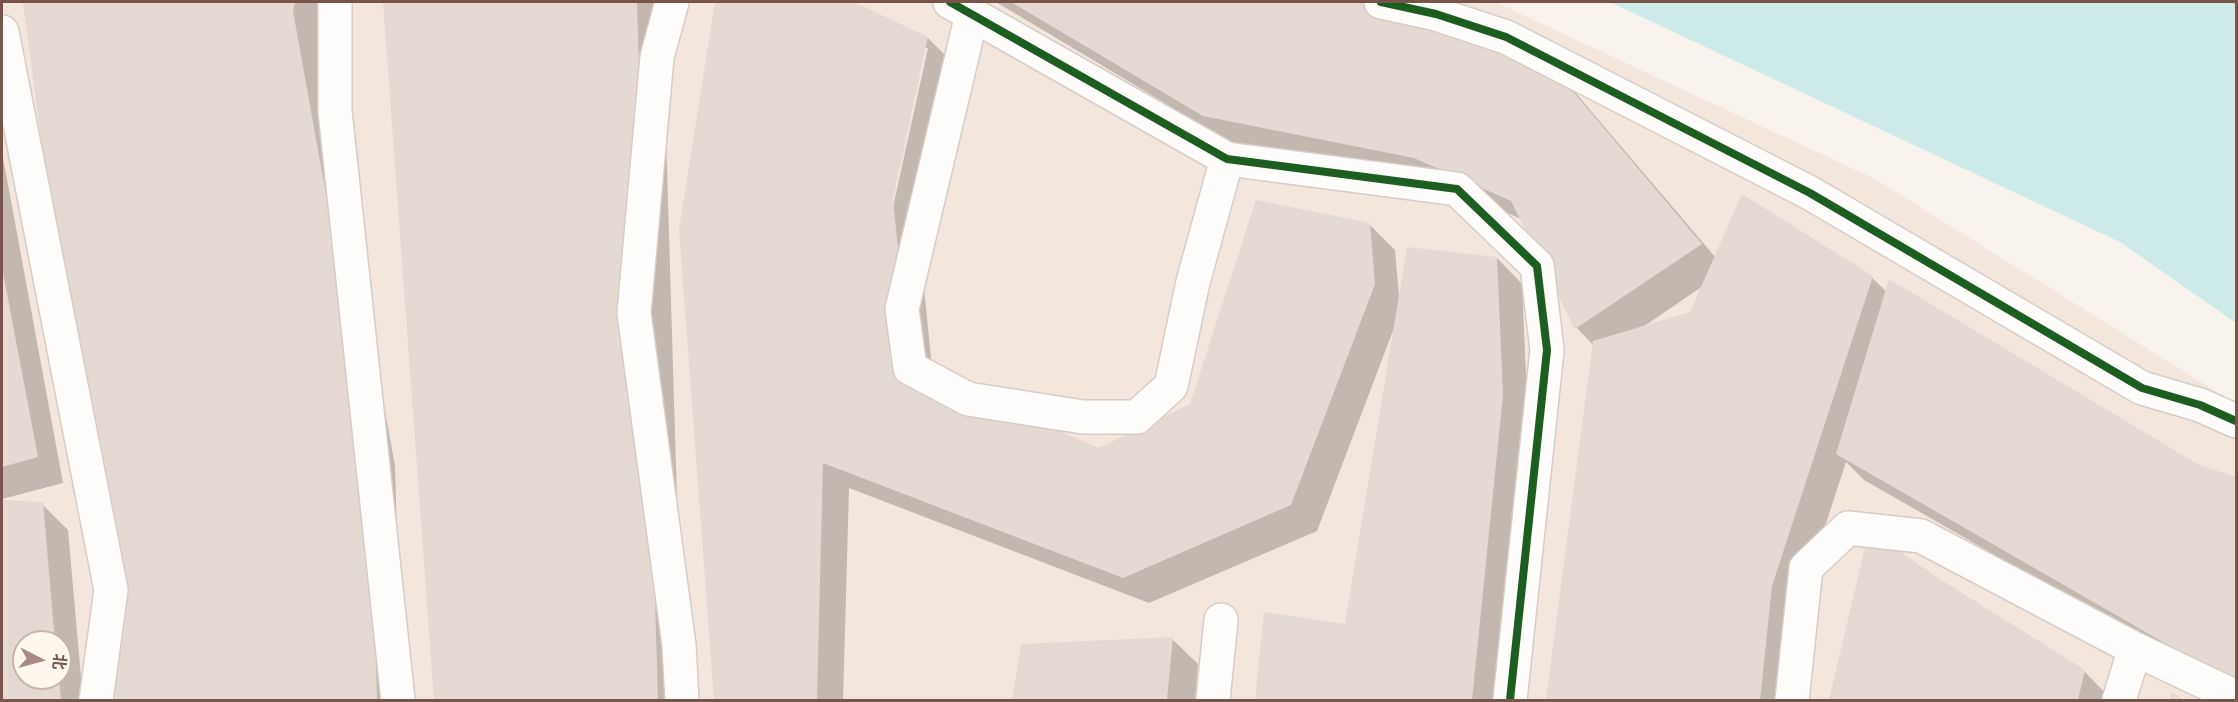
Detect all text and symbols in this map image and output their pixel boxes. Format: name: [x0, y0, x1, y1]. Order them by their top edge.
north arrow: [12, 630, 72, 690]
text: 北: [48, 653, 69, 671]

